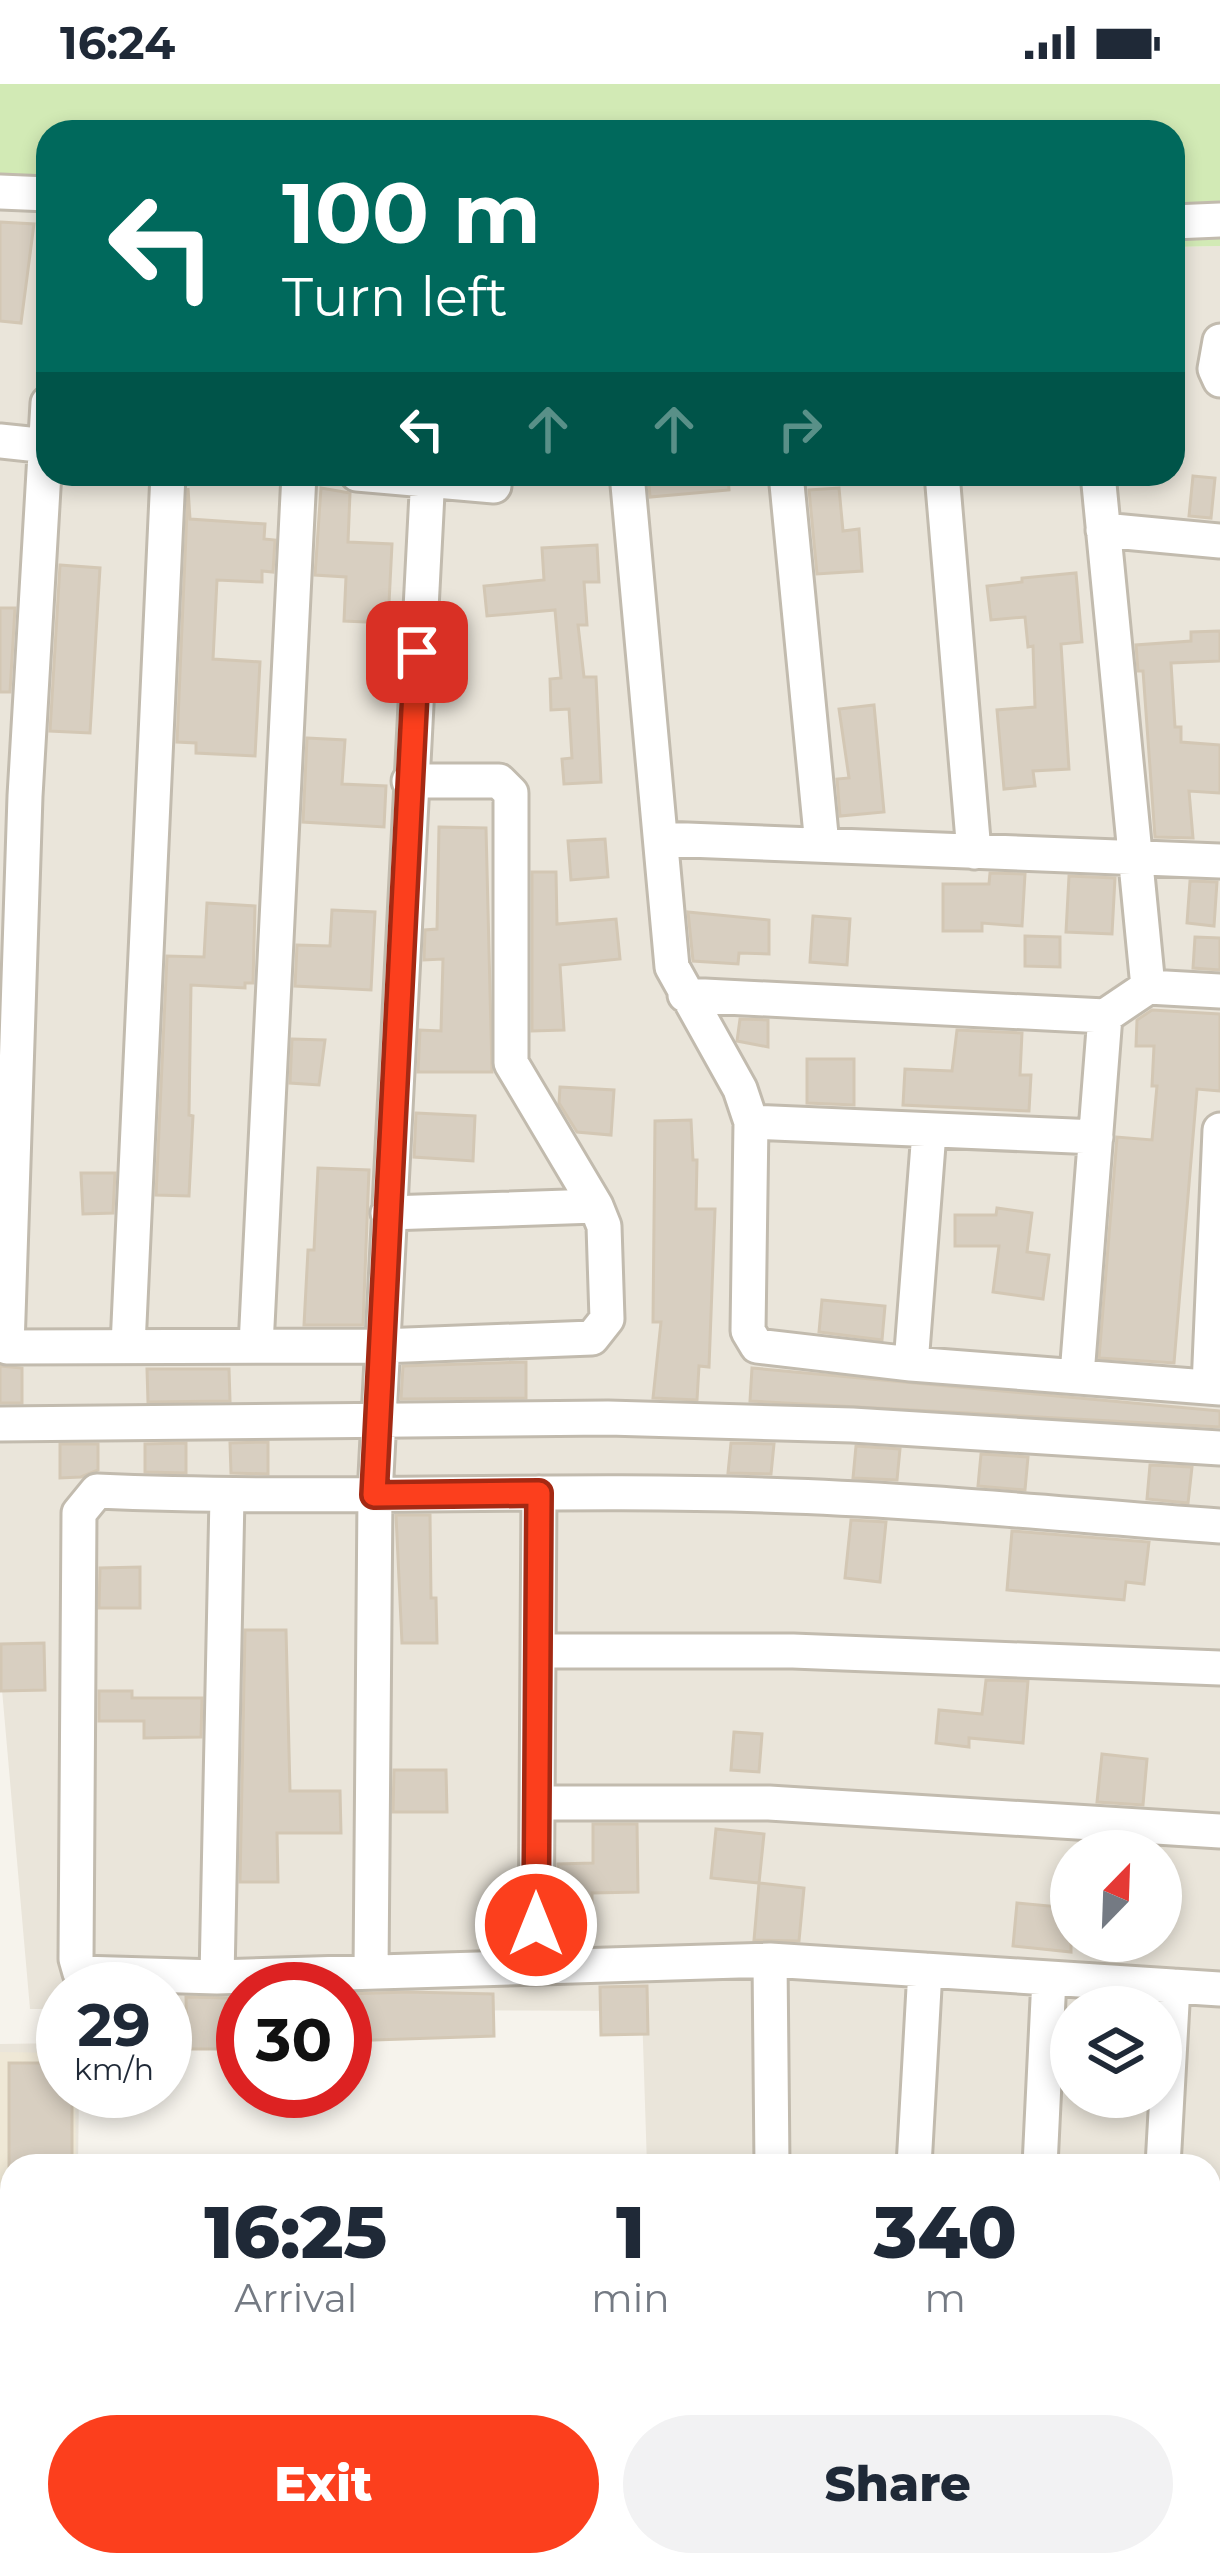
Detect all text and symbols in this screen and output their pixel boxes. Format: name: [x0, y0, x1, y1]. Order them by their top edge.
text: 16:24: [60, 15, 175, 70]
text: 100 m: [282, 162, 541, 264]
icon: left: [84, 168, 240, 324]
text: Turn left: [282, 264, 508, 330]
icon: left: [389, 396, 455, 462]
icon: ahead: [515, 396, 581, 462]
icon: ahead: [641, 396, 707, 462]
icon: right: [767, 396, 833, 462]
pin: [366, 601, 468, 703]
icon: arrive: [384, 619, 450, 685]
north arrow: [1050, 1830, 1182, 1962]
map controls: [1050, 1830, 1182, 2118]
position arrow: [473, 1862, 599, 1988]
speed limit sign: 30: [216, 1962, 372, 2118]
button: layers: [1050, 1986, 1182, 2118]
text: 29: [77, 1988, 151, 2061]
text: km/h: [74, 2051, 154, 2088]
text: 16:25: [204, 2188, 387, 2276]
text: 1: [616, 2188, 645, 2276]
text: 340: [874, 2188, 1017, 2276]
text: Arrival: [234, 2274, 357, 2322]
text: min: [591, 2274, 670, 2322]
text: m: [925, 2274, 966, 2322]
button: Exit: [48, 2415, 599, 2553]
button: Share: [623, 2415, 1173, 2553]

